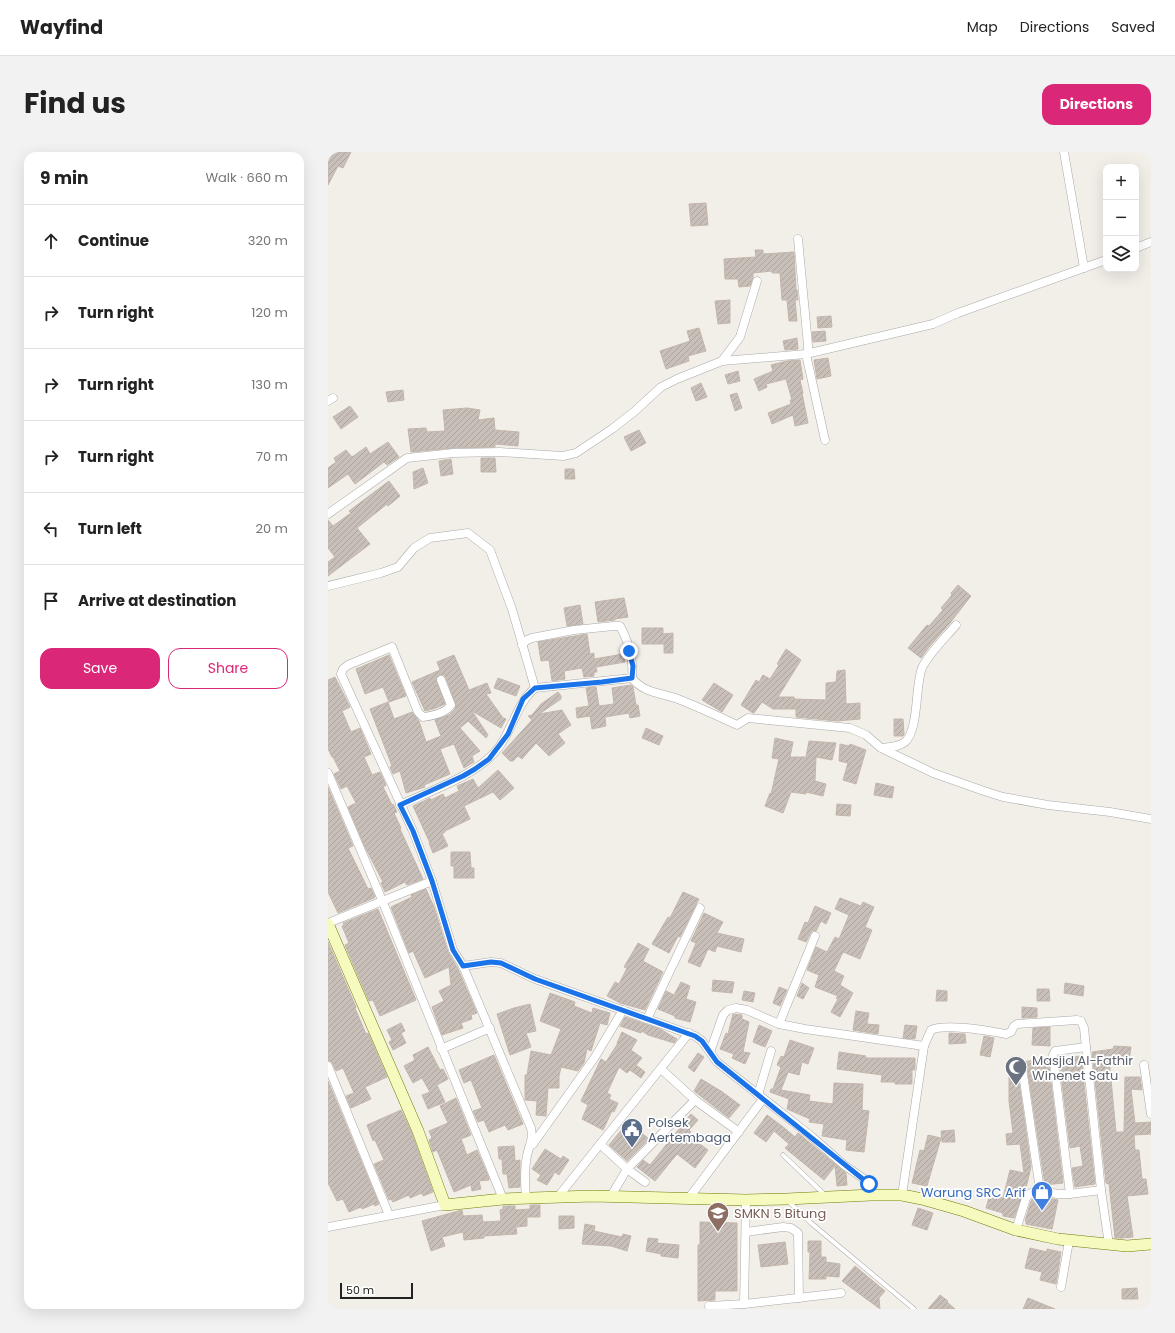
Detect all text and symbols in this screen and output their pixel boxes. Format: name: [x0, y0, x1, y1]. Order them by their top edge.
text: Wayfind: [20, 14, 103, 41]
text: Map: [967, 17, 998, 37]
text: Directions: [1020, 17, 1089, 37]
text: Saved: [1111, 17, 1155, 37]
text: Find us: [24, 84, 126, 123]
button: Directions: [1042, 84, 1151, 125]
map controls: [1103, 164, 1139, 272]
button: +: [1103, 164, 1139, 200]
text: 9 min: [40, 166, 89, 190]
text: Walk · 660 m: [205, 168, 288, 187]
button: −: [1103, 200, 1139, 236]
icon: ahead: [40, 230, 62, 252]
text: Continue: [78, 230, 149, 251]
text: 320 m: [248, 231, 288, 250]
button: layers: [1103, 236, 1139, 272]
icon: right: [40, 302, 62, 324]
text: Turn right: [78, 302, 154, 323]
text: 120 m: [251, 303, 288, 322]
icon: right: [40, 374, 62, 396]
text: Turn right: [78, 374, 154, 395]
text: 130 m: [251, 375, 288, 394]
icon: right: [40, 446, 62, 468]
text: Turn right: [78, 446, 154, 467]
text: 70 m: [256, 447, 288, 466]
icon: left: [40, 518, 62, 540]
text: Turn left: [78, 518, 142, 539]
text: 20 m: [255, 519, 288, 538]
icon: arrive: [40, 590, 62, 612]
text: Arrive at destination: [78, 590, 236, 611]
route end: [620, 642, 638, 660]
button: Save: [40, 648, 160, 689]
button: Share: [168, 648, 288, 689]
place label: Masjid Al-Fathir Winenet Satu: [1032, 1051, 1133, 1085]
mosque icon: Masjid Al-Fathir Winenet Satu: [1003, 1054, 1029, 1087]
place label: Polsek Aertembaga: [648, 1113, 731, 1147]
public building icon: Polsek Aertembaga: [619, 1116, 645, 1149]
route start: [860, 1175, 878, 1193]
shop icon: Warung SRC Arif: [1029, 1179, 1055, 1212]
place label: Warung SRC Arif: [921, 1183, 1026, 1202]
school or university icon: SMKN 5 Bitung: [705, 1200, 731, 1233]
place label: SMKN 5 Bitung: [734, 1204, 826, 1223]
scale bar: [340, 1281, 413, 1300]
text: 50 m: [346, 1282, 374, 1298]

